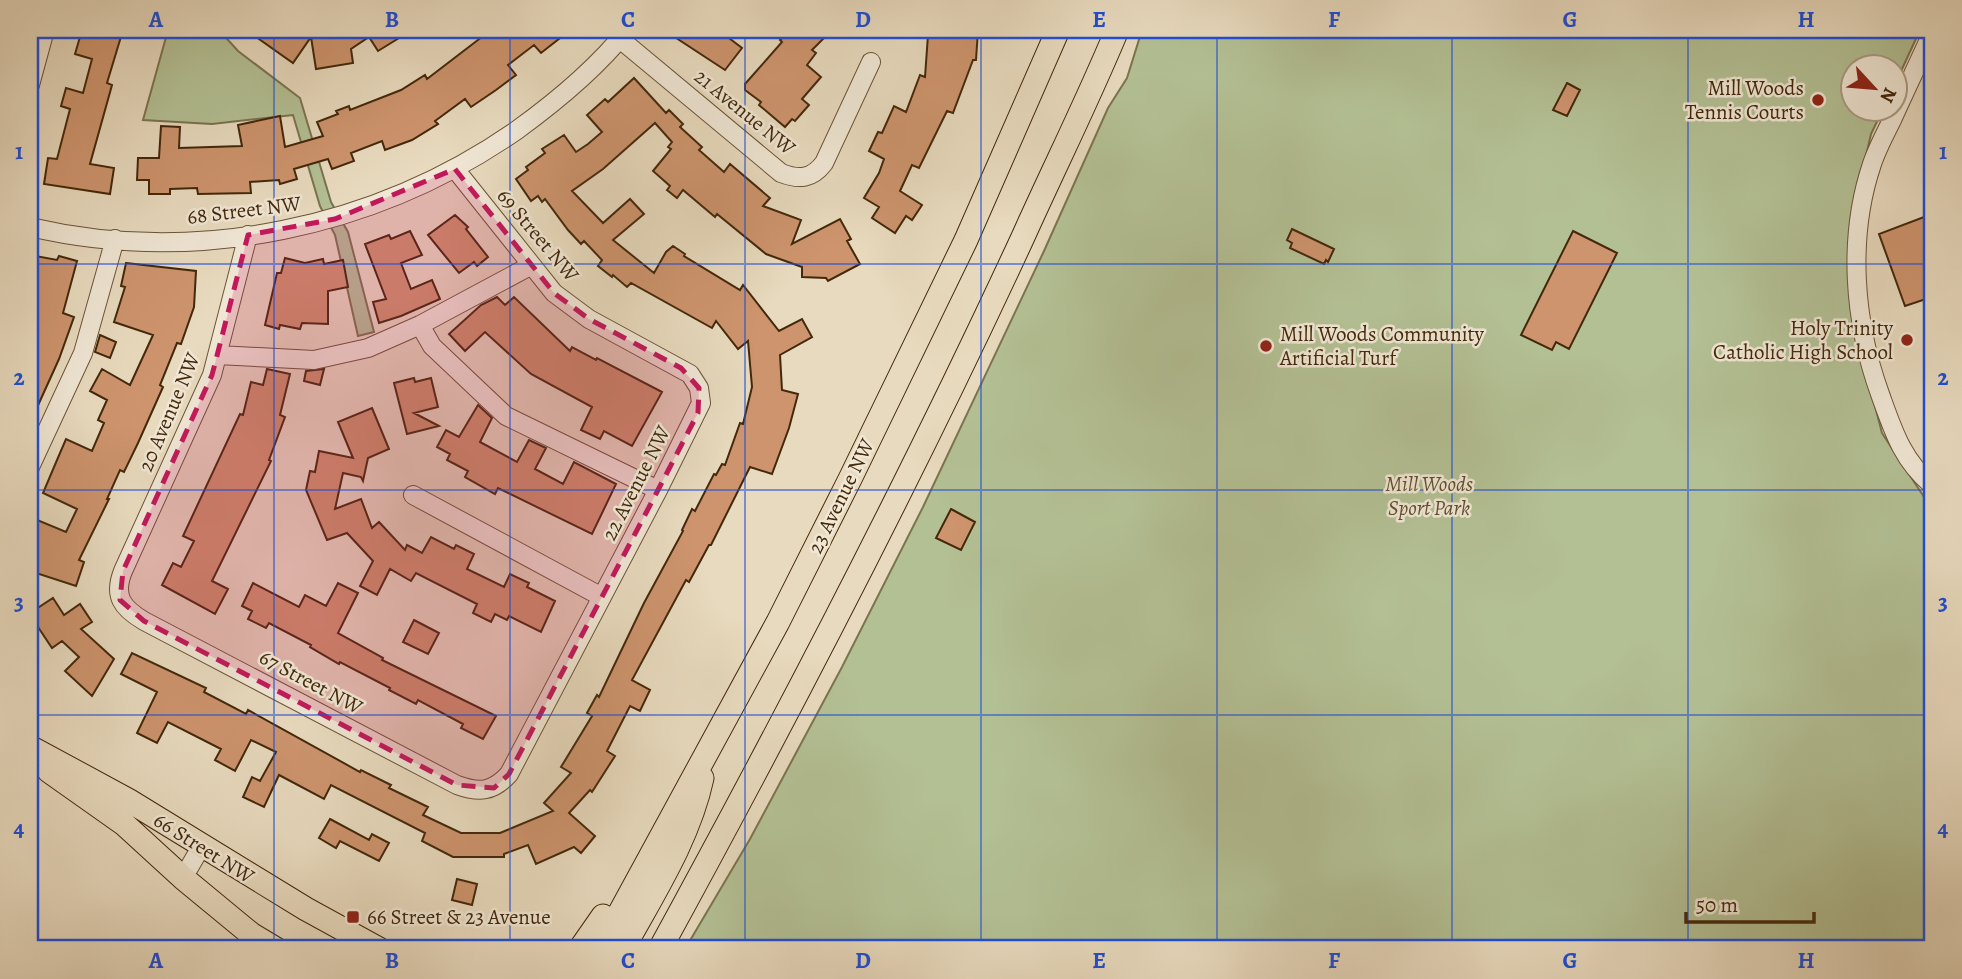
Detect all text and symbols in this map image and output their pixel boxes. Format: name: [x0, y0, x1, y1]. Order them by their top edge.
text: A: [148, 4, 164, 35]
text: B: [385, 4, 399, 35]
text: C: [621, 4, 635, 35]
text: D: [855, 4, 871, 35]
text: E: [1092, 4, 1106, 35]
text: F: [1328, 4, 1341, 35]
text: G: [1562, 4, 1578, 35]
text: H: [1797, 4, 1815, 35]
north arrow: [1840, 52, 1910, 122]
street label: 21 Avenue NW: [689, 63, 802, 162]
place label: Mill Woods Tennis Courts: [1685, 74, 1804, 126]
text: N: [1874, 83, 1903, 107]
marker: Mill Woods Tennis Courts: [1810, 92, 1826, 108]
text: 1: [15, 136, 23, 167]
text: 1: [1939, 136, 1947, 167]
street label: 69 Street NW: [491, 182, 586, 288]
street label: 68 Street NW: [185, 189, 303, 231]
place label: Holy Trinity Catholic High School: [1713, 314, 1894, 366]
place label: Mill Woods Community Artificial Turf: [1279, 320, 1485, 372]
marker: Holy Trinity Catholic High School: [1899, 332, 1915, 348]
marker: Mill Woods Community Artificial Turf: [1258, 338, 1274, 354]
street label: 20 Avenue NW: [131, 348, 207, 476]
text: 2: [13, 362, 25, 393]
text: 2: [1937, 362, 1949, 393]
street label: 22 Avenue NW: [595, 420, 677, 545]
street label: 23 Avenue NW: [801, 434, 881, 558]
park label: Mill Woods Sport Park: [1385, 470, 1473, 522]
text: 3: [14, 587, 24, 618]
text: 3: [1938, 587, 1948, 618]
street label: 67 Street NW: [254, 643, 368, 721]
street label: 66 Street NW: [148, 806, 260, 890]
text: 4: [14, 813, 25, 844]
text: 4: [1938, 813, 1949, 844]
scale bar: [1686, 881, 1813, 925]
text: 50 m: [1696, 891, 1738, 919]
place label: 66 Street & 23 Avenue: [367, 903, 551, 931]
marker: 66 Street & 23 Avenue: [345, 909, 361, 925]
text: A: [148, 945, 164, 976]
text: B: [385, 945, 399, 976]
text: C: [621, 945, 635, 976]
text: D: [855, 945, 871, 976]
text: E: [1092, 945, 1106, 976]
text: F: [1328, 945, 1341, 976]
text: G: [1562, 945, 1578, 976]
text: H: [1797, 945, 1815, 976]

